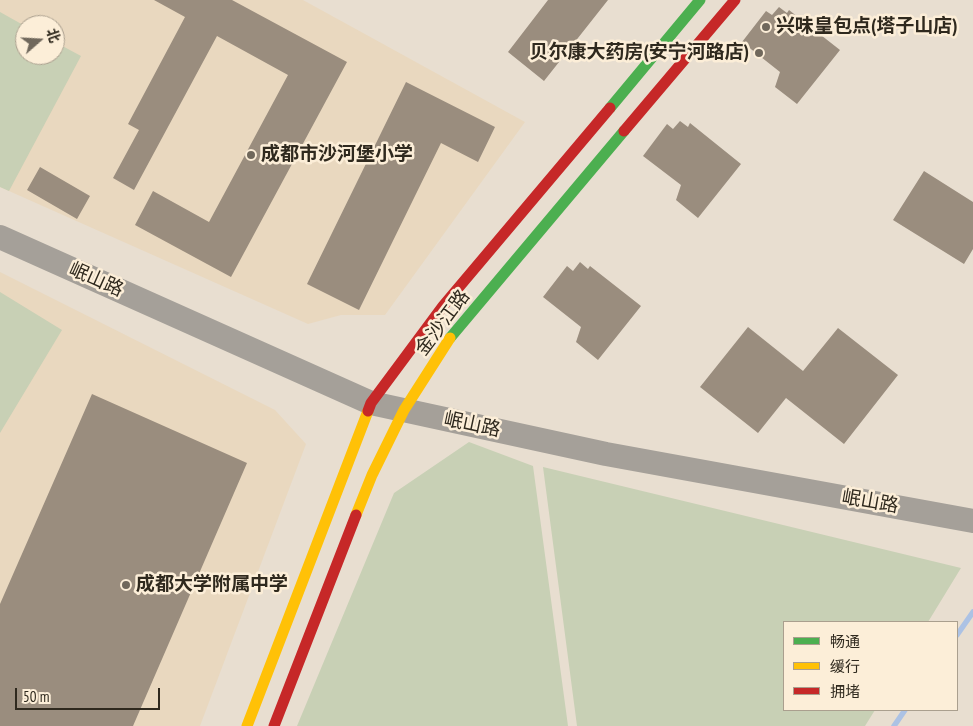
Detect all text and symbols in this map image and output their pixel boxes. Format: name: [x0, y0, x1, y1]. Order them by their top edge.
north arrow: [15, 15, 65, 65]
place label: 兴味皇包点(塔子山店): [776, 16, 958, 38]
marker: 兴味皇包点(塔子山店): [760, 21, 772, 33]
text: 北: [42, 26, 64, 45]
place label: 贝尔康大药房(安宁河路店): [529, 42, 749, 64]
marker: 贝尔康大药房(安宁河路店): [753, 47, 765, 59]
place label: 成都市沙河堡小学: [261, 144, 413, 166]
marker: 成都市沙河堡小学: [245, 149, 257, 161]
street label: 岷山路: [65, 258, 127, 302]
street label: 金沙江路: [411, 286, 475, 360]
street label: 岷山路: [442, 408, 502, 442]
street label: 岷山路: [840, 486, 900, 518]
place label: 成都大学附属中学: [136, 574, 288, 596]
marker: 成都大学附属中学: [120, 579, 132, 591]
legend: [783, 621, 958, 711]
text: 畅通: [830, 632, 860, 651]
text: 缓行: [830, 657, 860, 676]
scale bar: [18, 678, 162, 710]
text: 拥堵: [830, 682, 860, 701]
text: 50 m: [23, 687, 49, 706]

